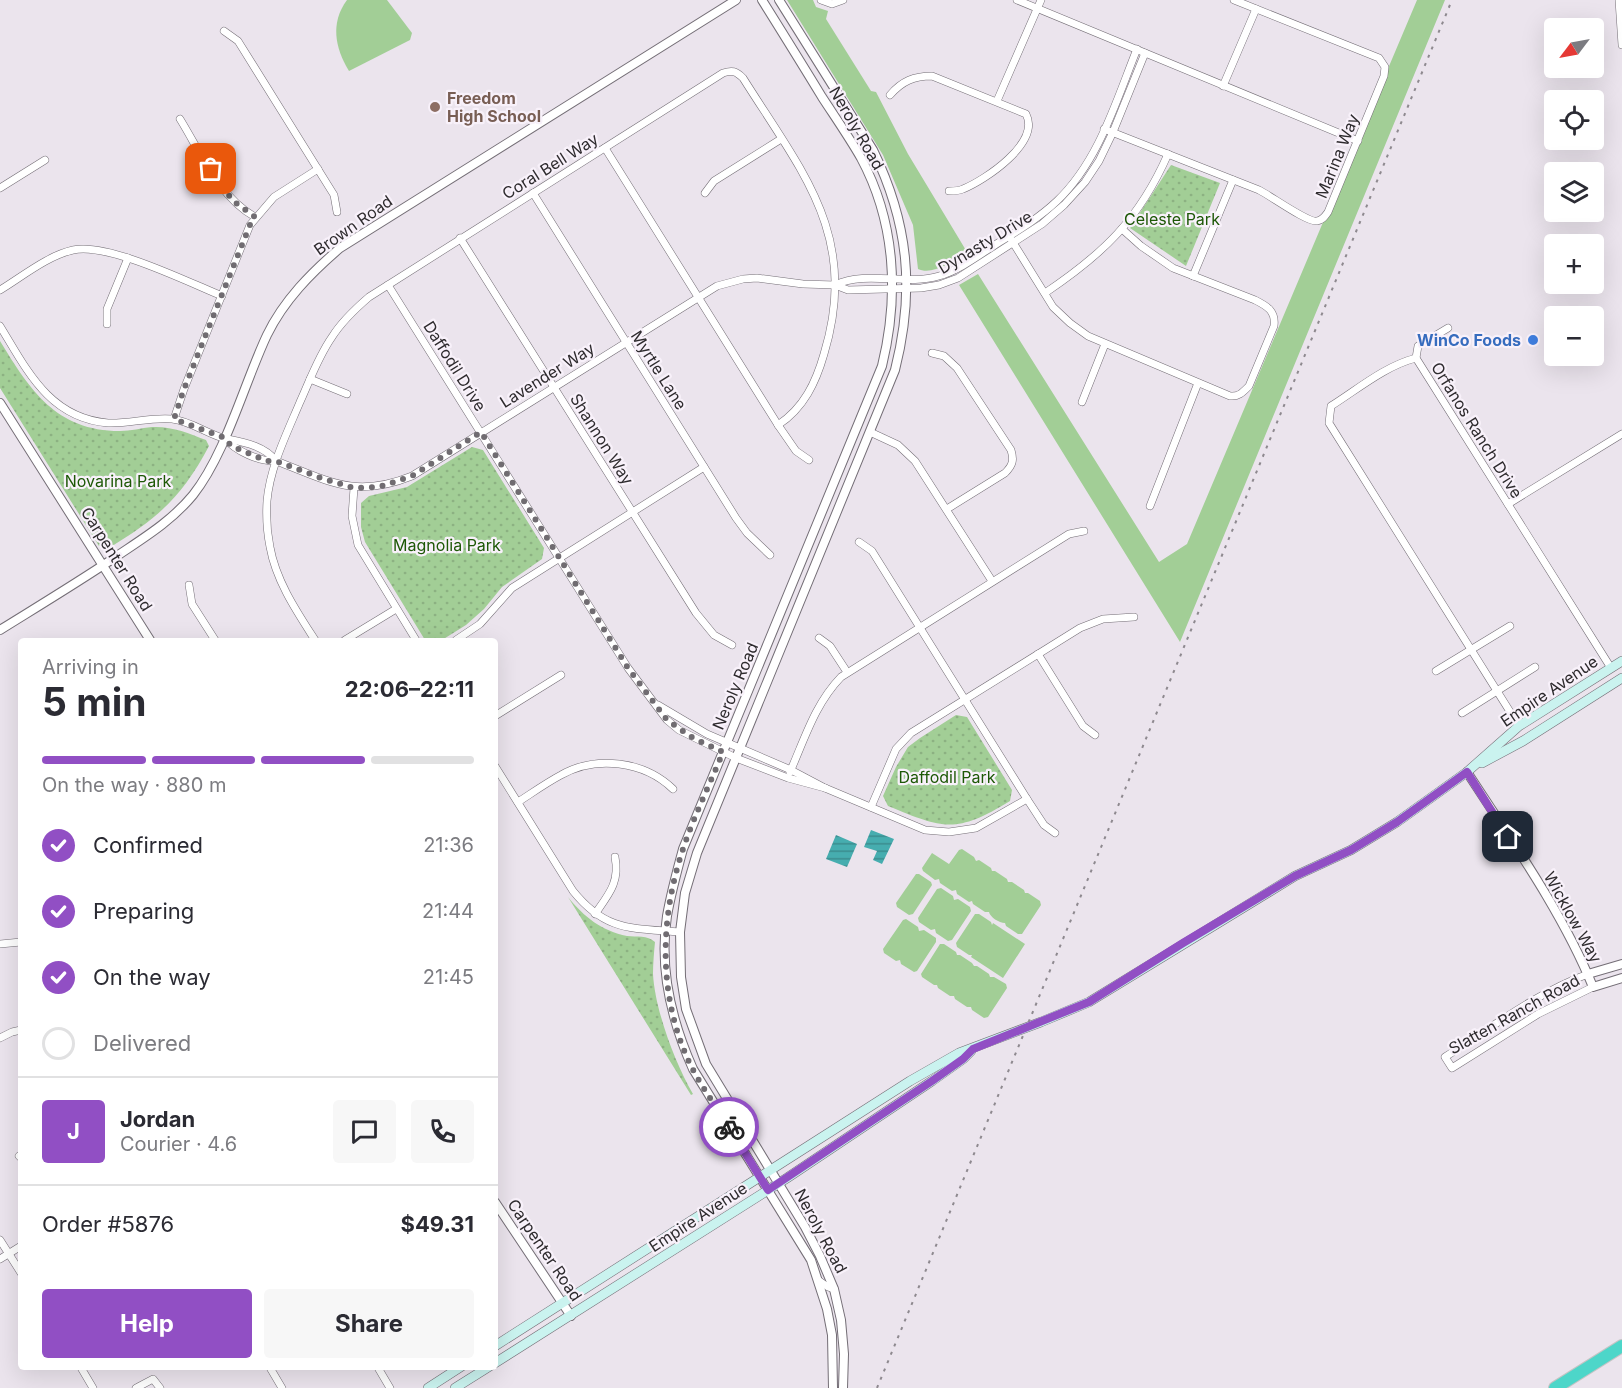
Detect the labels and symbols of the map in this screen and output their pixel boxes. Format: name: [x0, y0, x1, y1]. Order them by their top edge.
north arrow: [1544, 18, 1604, 78]
street label: Neroly Road: [825, 83, 889, 173]
place label: Freedom High School: [447, 88, 541, 126]
marker: Freedom High School: [428, 100, 442, 114]
street label: Marina Way: [1311, 111, 1363, 201]
street label: Coral Bell Way: [498, 129, 602, 203]
pin: [185, 143, 236, 194]
street label: Brown Road: [310, 191, 396, 259]
street label: Dynasty Drive: [934, 206, 1036, 278]
park label: Celeste Park: [1124, 209, 1220, 229]
street label: Daffodil Drive: [419, 317, 491, 415]
street label: Myrtle Lane: [627, 327, 691, 413]
place label: WinCo Foods: [1417, 330, 1521, 350]
marker: WinCo Foods: [1526, 333, 1540, 347]
street label: Lavender Way: [496, 338, 598, 412]
street label: Orfanos Ranch Drive: [1427, 358, 1527, 502]
street label: Shannon Way: [566, 390, 638, 488]
park label: Novarina Park: [65, 471, 172, 491]
street label: Carpenter Road: [77, 503, 157, 615]
park label: Magnolia Park: [393, 535, 501, 555]
street label: Neroly Road: [708, 639, 762, 733]
street label: Empire Avenue: [1497, 651, 1601, 731]
park label: Daffodil Park: [898, 767, 996, 787]
pin: [1482, 811, 1533, 862]
street label: Wicklow Way: [1540, 868, 1606, 966]
street label: Slatten Ranch Road: [1445, 970, 1583, 1058]
courier: [699, 1097, 759, 1157]
street label: Empire Avenue: [645, 1178, 751, 1256]
street label: Neroly Road: [790, 1185, 852, 1277]
street label: Carpenter Road: [503, 1195, 587, 1305]

